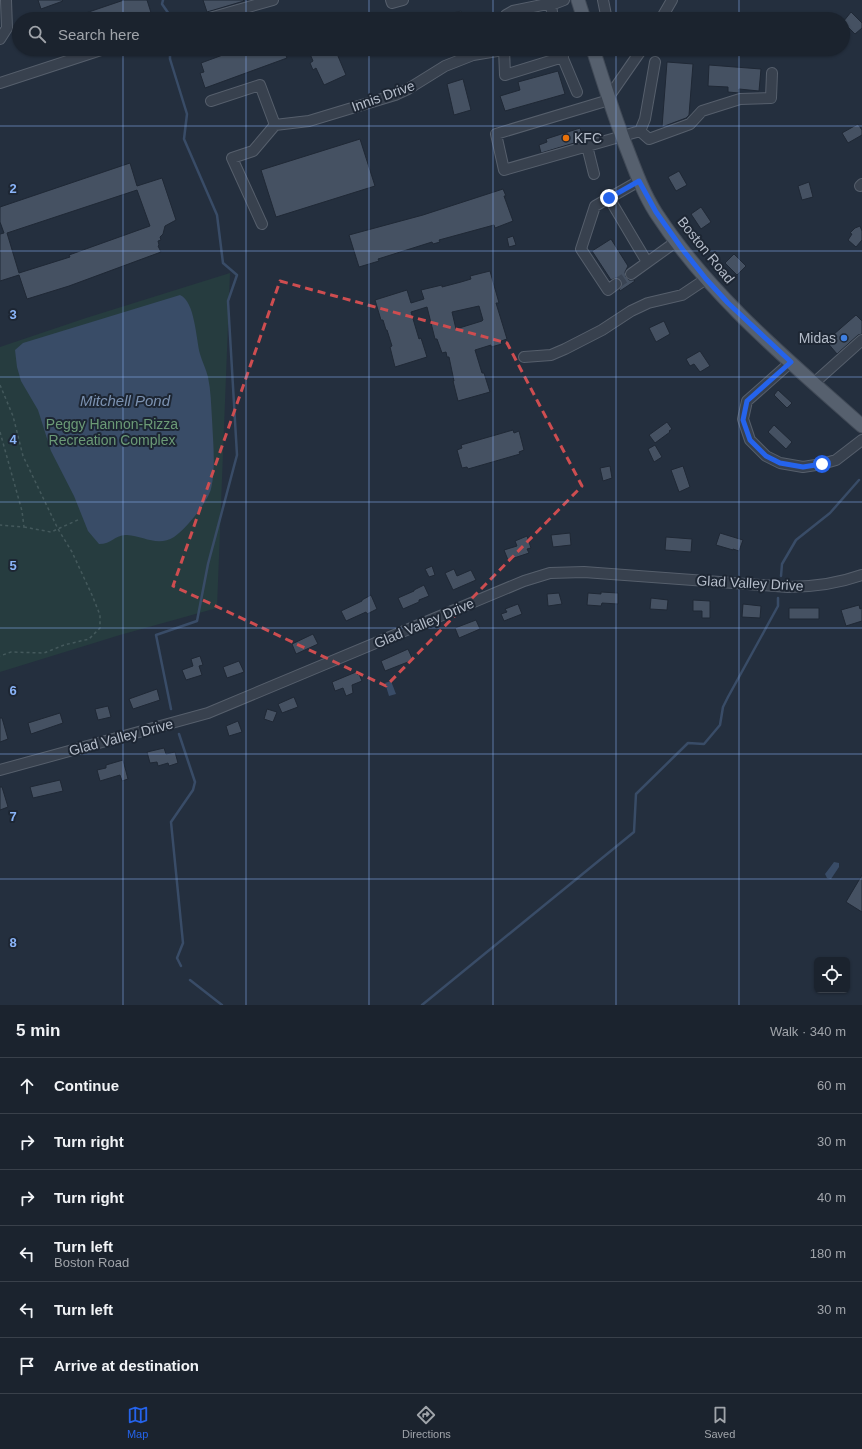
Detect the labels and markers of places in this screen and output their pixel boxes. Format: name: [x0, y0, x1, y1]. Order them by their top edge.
place label: KFC: [574, 130, 602, 146]
marker: KFC: [561, 133, 571, 143]
place label: Midas: [799, 330, 836, 346]
marker: Midas: [839, 333, 849, 343]

